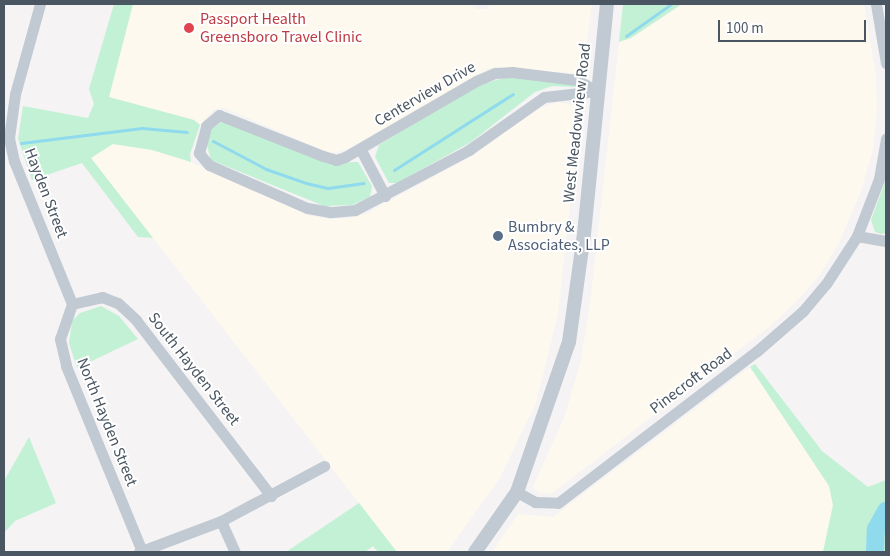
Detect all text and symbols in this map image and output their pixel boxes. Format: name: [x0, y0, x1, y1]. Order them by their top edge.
place label: Passport Health Greensboro Travel Clinic: [200, 9, 362, 47]
scale bar: [720, 10, 868, 42]
text: 100 m: [726, 18, 764, 39]
marker: Passport Health Greensboro Travel Clinic: [182, 21, 196, 35]
street label: West Meadowview Road: [559, 42, 595, 204]
street label: Centerview Drive: [371, 57, 479, 131]
street label: Hayden Street: [20, 145, 72, 241]
place label: Bumbry & Associates, LLP: [508, 217, 610, 255]
marker: Bumbry & Associates, LLP: [492, 230, 504, 242]
street label: South Hayden Street: [144, 309, 244, 429]
street label: Pinecroft Road: [646, 344, 736, 418]
street label: North Hayden Street: [73, 355, 141, 489]

